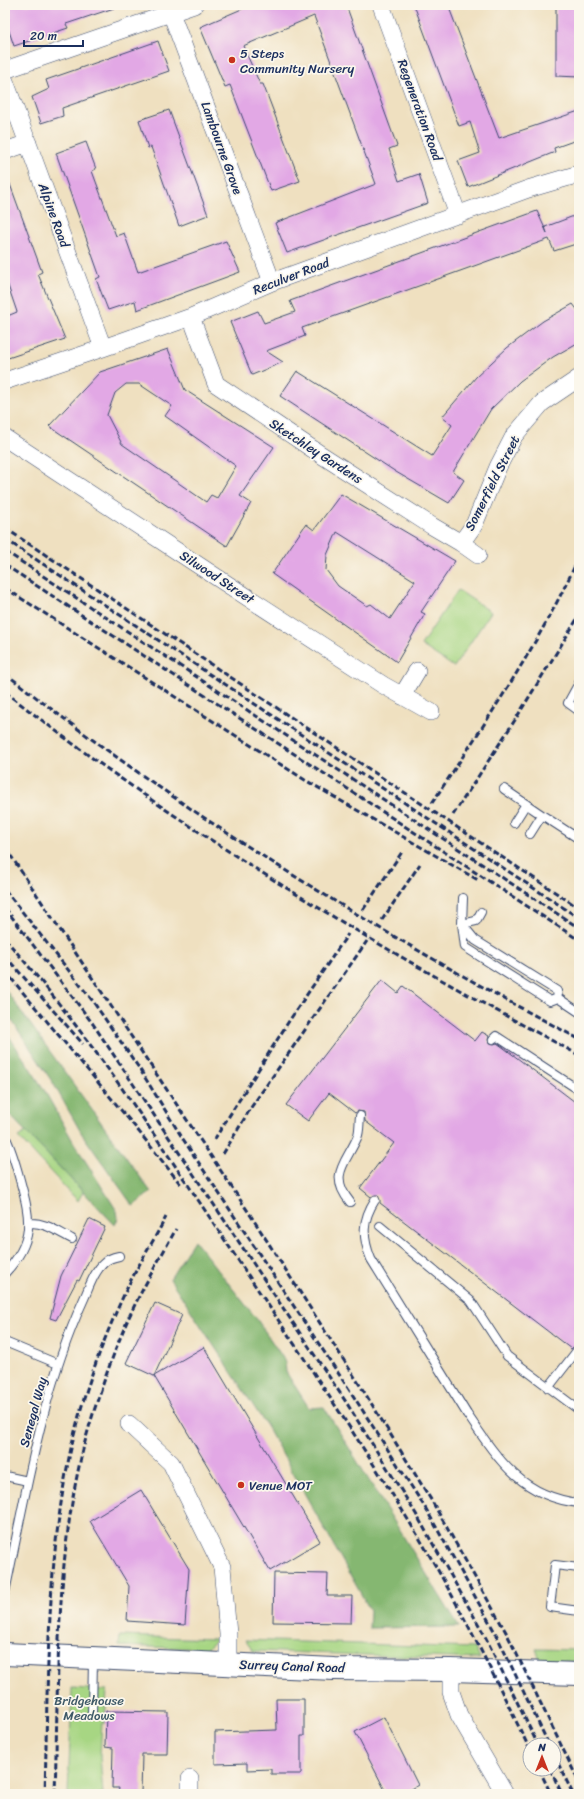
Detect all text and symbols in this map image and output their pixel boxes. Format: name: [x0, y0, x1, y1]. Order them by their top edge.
scale bar: [24, 22, 83, 48]
text: 20 m: [30, 25, 57, 47]
place label: 5 Steps Community Nursery: [240, 42, 354, 80]
marker: 5 Steps Community Nursery: [227, 55, 237, 65]
street label: Regeneration Road: [391, 56, 449, 165]
street label: Lambourne Grove: [194, 98, 250, 198]
street label: Alpine Road: [31, 178, 77, 252]
street label: Reculver Road: [249, 250, 334, 301]
street label: Sketchley Gardens: [265, 412, 368, 491]
street label: Somerfield Street: [458, 431, 526, 535]
street label: Silwood Street: [175, 544, 260, 610]
street label: Senegal Way: [13, 1374, 53, 1450]
place label: Venue MOT: [249, 1474, 314, 1497]
marker: Venue MOT: [236, 1480, 246, 1490]
street label: Surrey Canal Road: [239, 1653, 346, 1679]
park label: Bridgehouse Meadows: [54, 1689, 124, 1727]
north arrow: [522, 1737, 562, 1777]
text: N: [537, 1738, 546, 1757]

